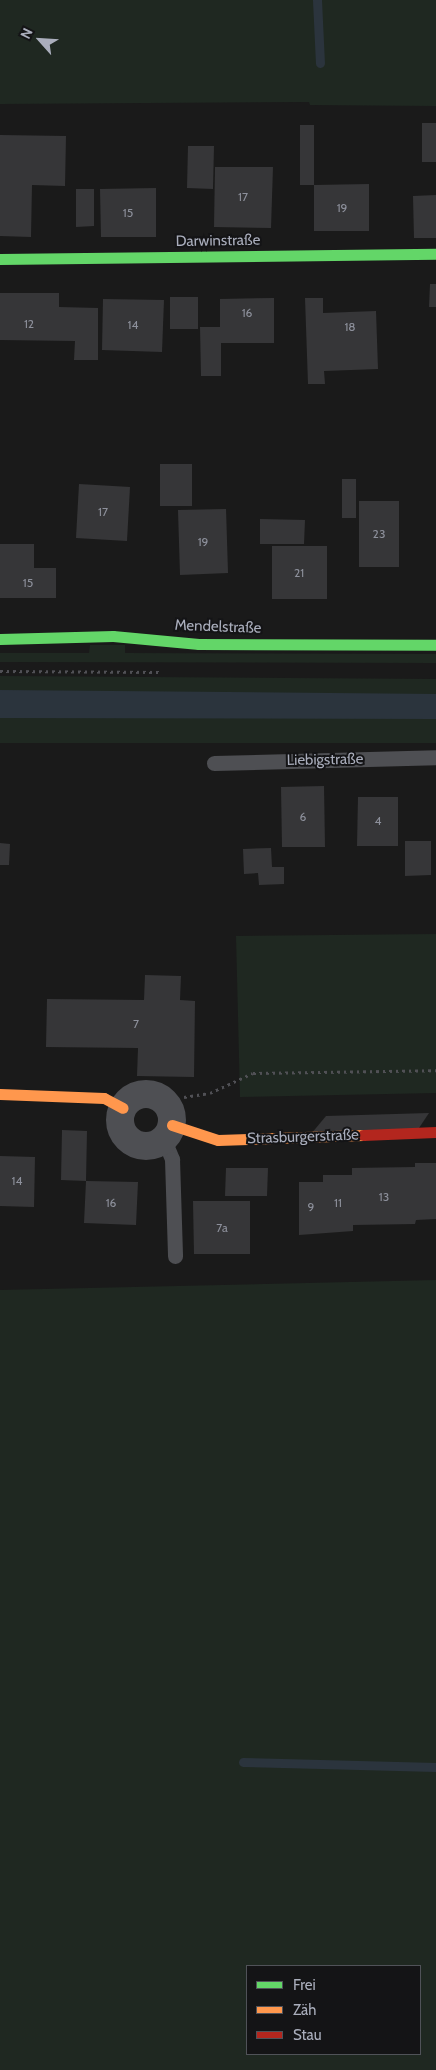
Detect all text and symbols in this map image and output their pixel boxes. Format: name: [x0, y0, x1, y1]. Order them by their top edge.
north arrow: [15, 15, 65, 65]
text: N: [16, 25, 37, 42]
house number: 17: [238, 190, 248, 204]
house number: 19: [337, 201, 347, 215]
house number: 15: [123, 206, 133, 220]
street label: Darwinstraße: [176, 231, 260, 251]
house number: 16: [242, 306, 252, 320]
house number: 12: [24, 317, 34, 331]
house number: 14: [128, 318, 138, 332]
house number: 18: [344, 320, 356, 334]
house number: 17: [98, 505, 108, 519]
house number: 23: [373, 527, 385, 541]
house number: 19: [198, 535, 208, 549]
house number: 21: [294, 566, 304, 580]
house number: 15: [23, 576, 33, 590]
street label: Mendelstraße: [174, 616, 262, 638]
street label: Liebigstraße: [286, 750, 364, 770]
house number: 6: [300, 810, 306, 824]
house number: 4: [375, 814, 381, 828]
house number: 7: [133, 1017, 139, 1031]
street label: Strasburgerstraße: [247, 1126, 359, 1148]
house number: 14: [12, 1174, 22, 1188]
house number: 13: [379, 1190, 389, 1204]
house number: 16: [106, 1196, 116, 1210]
house number: 11: [334, 1196, 342, 1210]
house number: 9: [308, 1200, 314, 1214]
house number: 7a: [216, 1221, 228, 1235]
legend: [246, 1965, 421, 2055]
text: Frei: [293, 1976, 316, 1994]
text: Zäh: [293, 2001, 316, 2019]
text: Stau: [293, 2026, 322, 2044]

